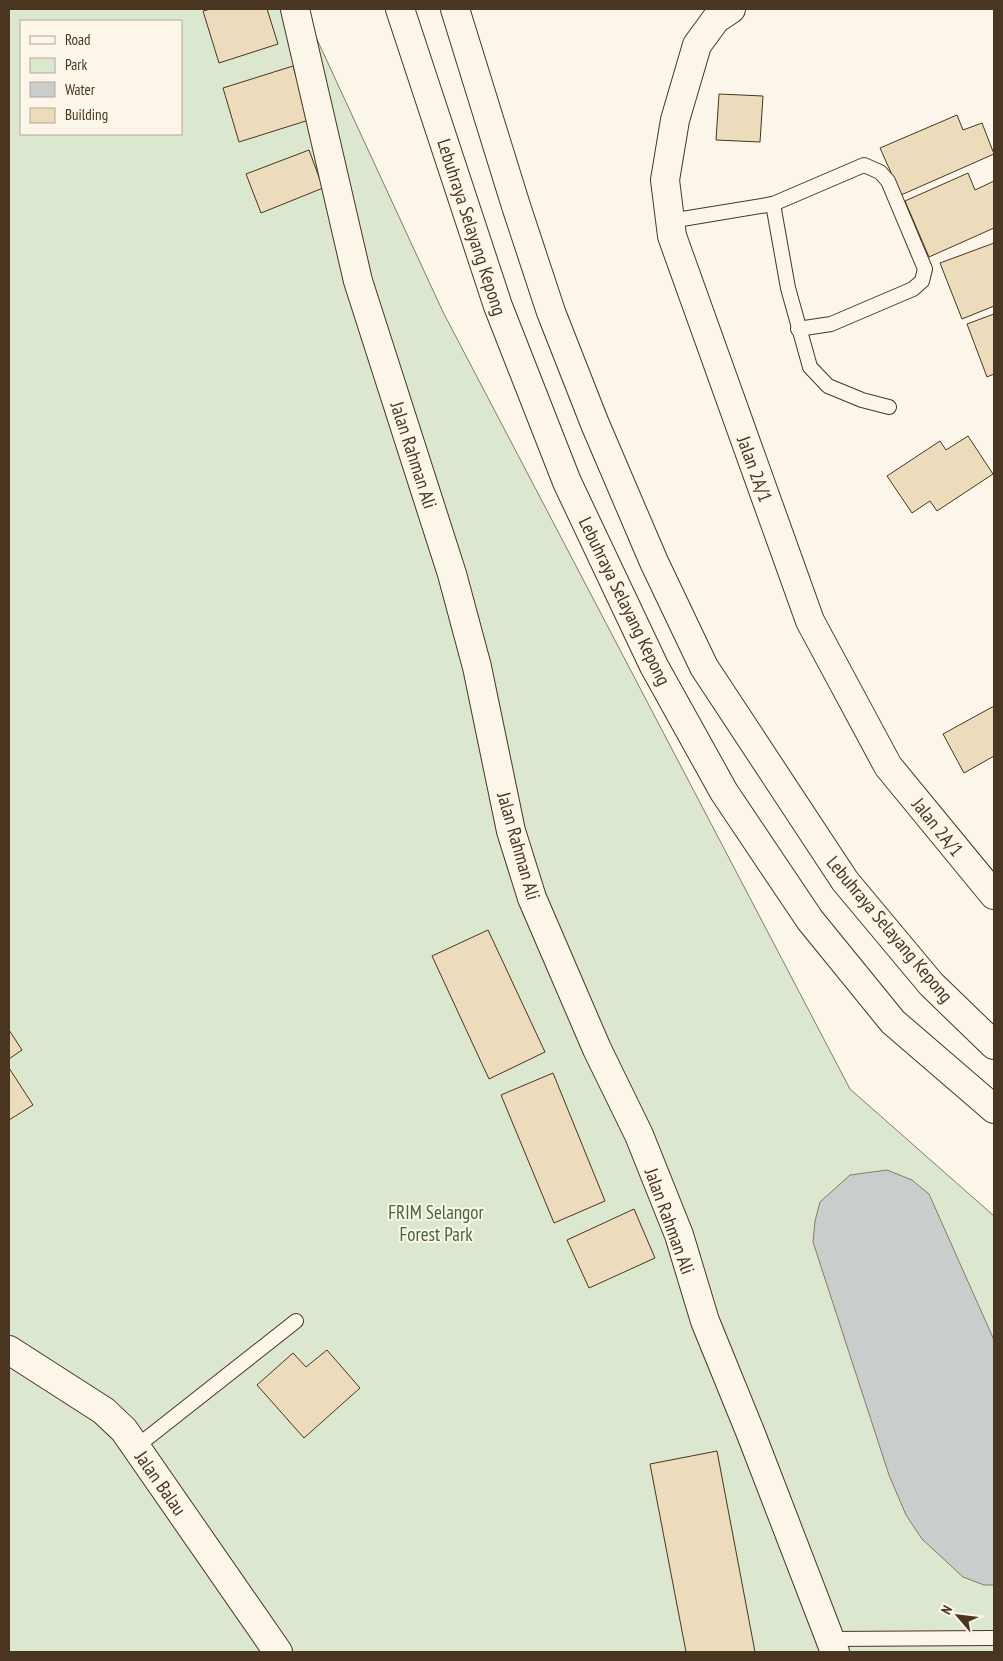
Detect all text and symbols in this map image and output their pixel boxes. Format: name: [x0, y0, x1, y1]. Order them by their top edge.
legend: [20, 20, 182, 135]
text: Road: [65, 30, 91, 49]
text: Park: [65, 55, 87, 74]
text: Water: [65, 80, 96, 99]
text: Building: [65, 105, 108, 124]
street label: Lebuhraya Selayang Kepong: [432, 136, 512, 318]
street label: Jalan Rahman Ali: [385, 398, 443, 512]
street label: Jalan 2A/1: [732, 432, 778, 505]
street label: Lebuhraya Selayang Kepong: [574, 513, 676, 689]
street label: Jalan Rahman Ali: [492, 788, 546, 903]
street label: Jalan 2A/1: [907, 792, 969, 861]
street label: Lebuhraya Selayang Kepong: [822, 851, 958, 1007]
street label: Jalan Rahman Ali: [639, 1164, 700, 1277]
park label: FRIM Selangor Forest Park: [388, 1200, 485, 1246]
street label: Jalan Balau: [130, 1445, 192, 1520]
north arrow: [933, 1591, 983, 1641]
text: N: [937, 1602, 956, 1617]

